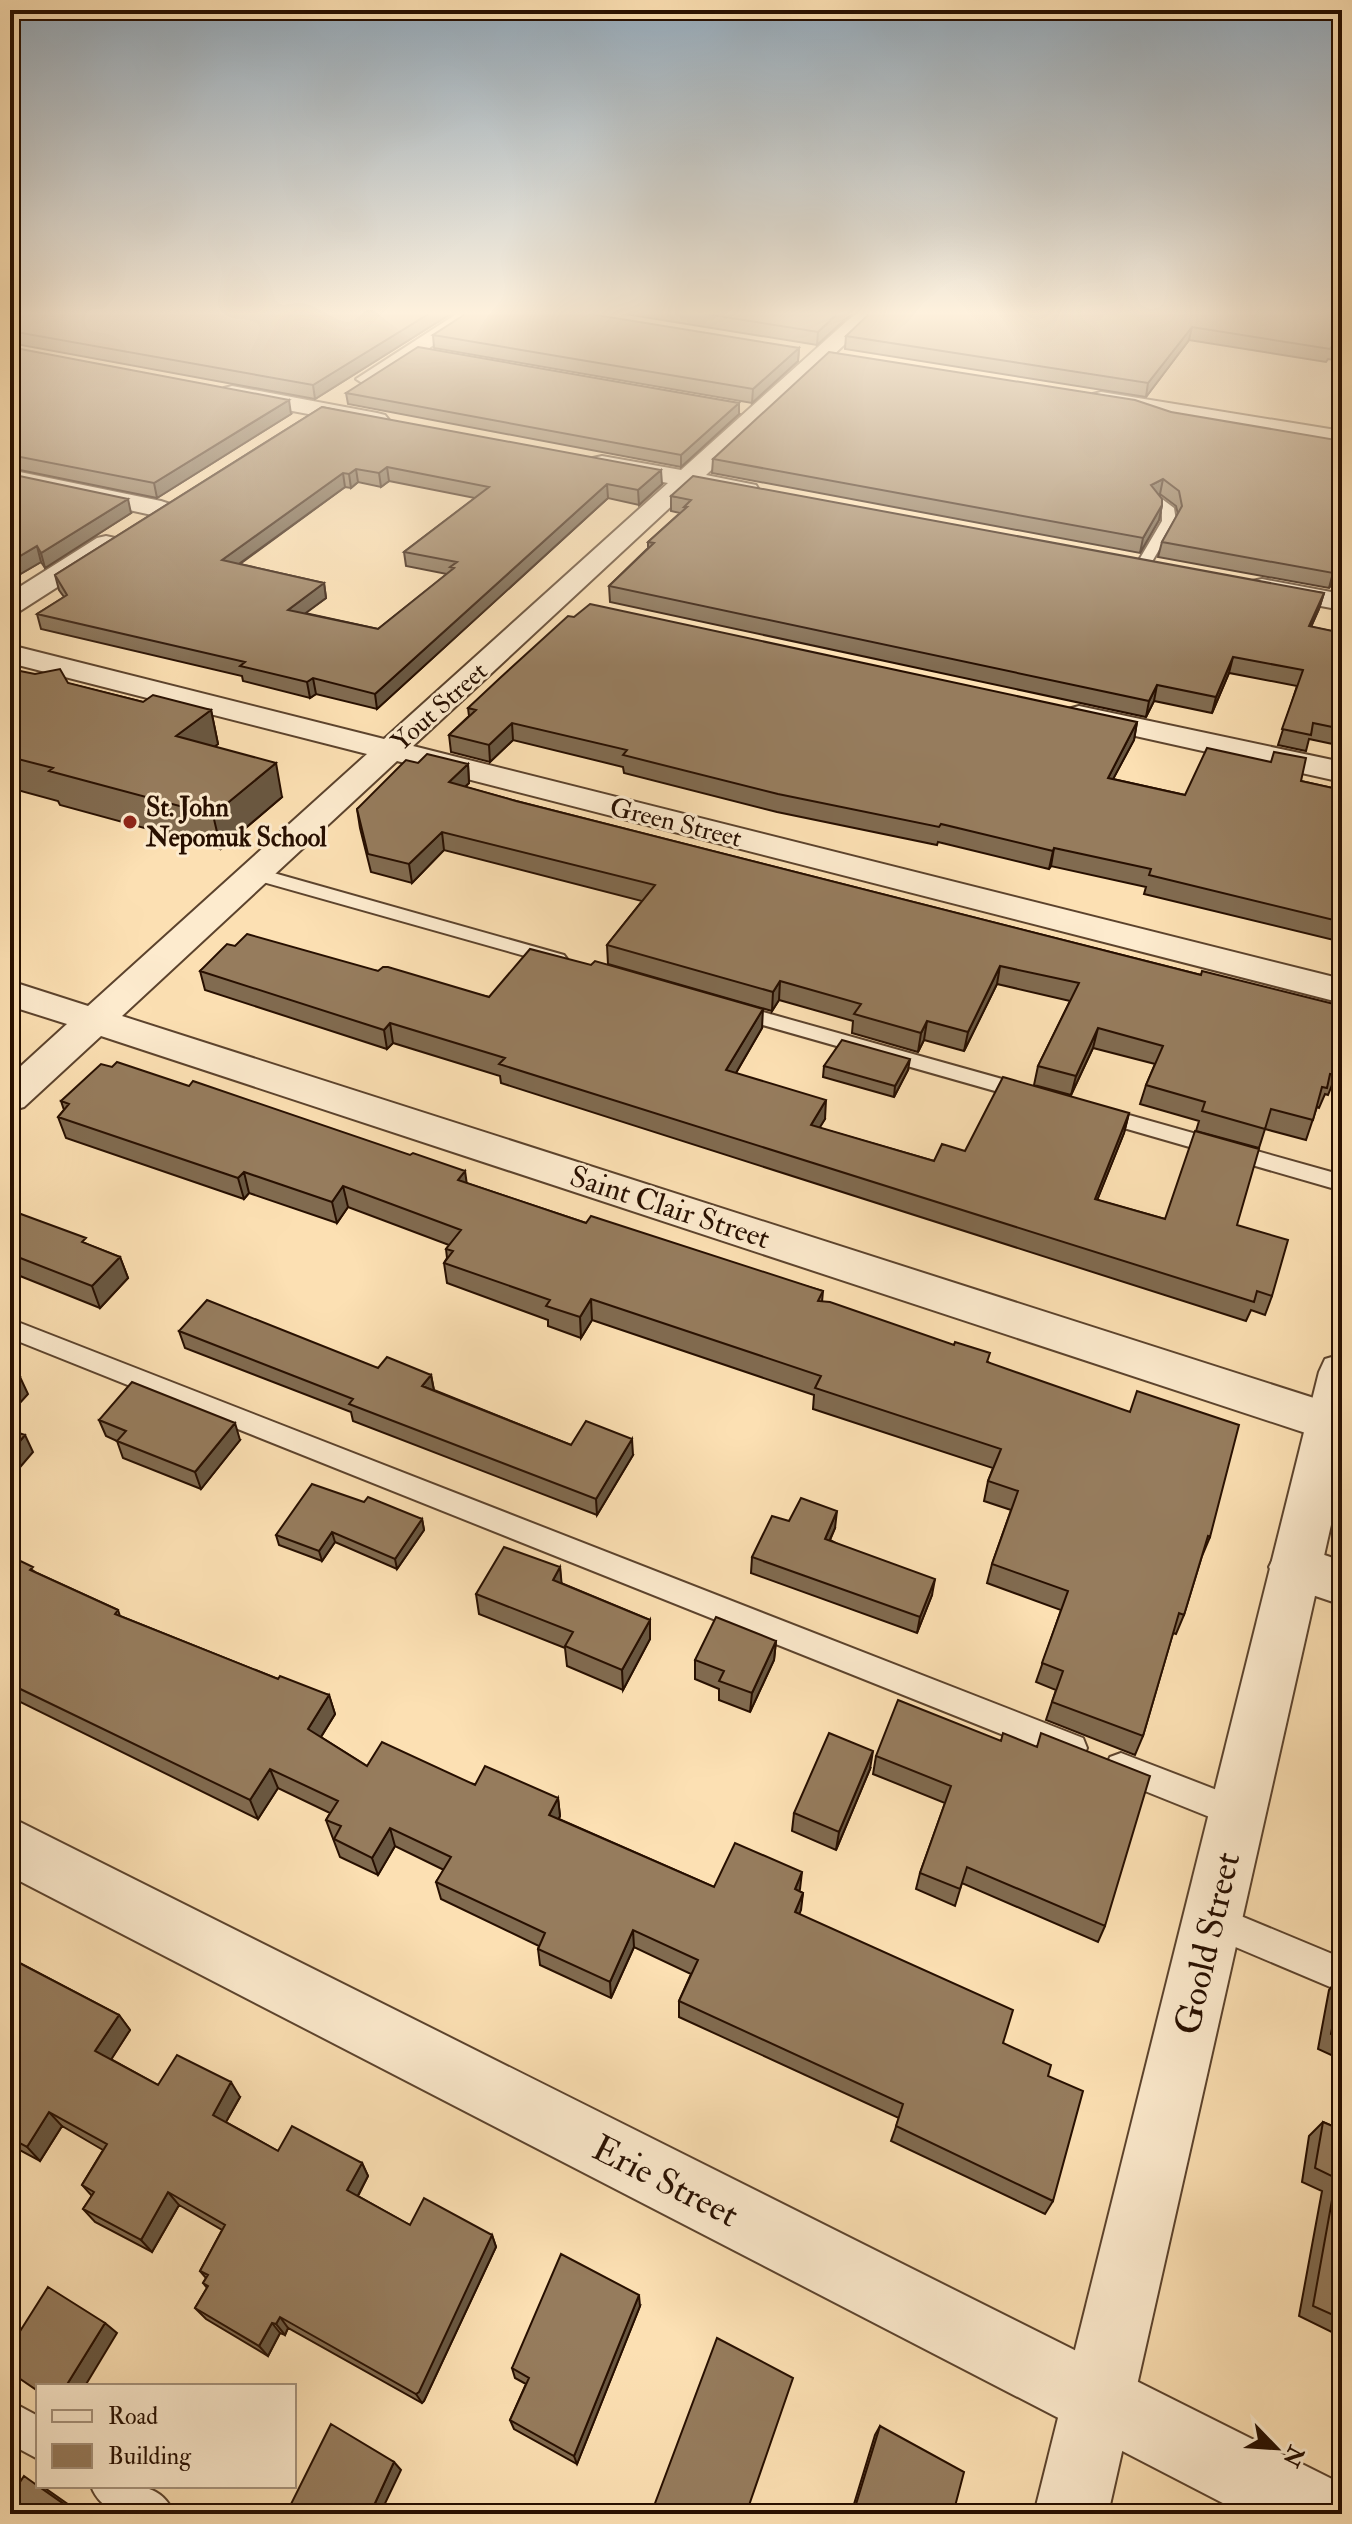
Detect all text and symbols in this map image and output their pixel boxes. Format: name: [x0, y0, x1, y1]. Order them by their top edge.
street label: Yout Street: [385, 655, 494, 758]
street label: Green Street: [607, 791, 745, 855]
place label: St. John Nepomuk School: [145, 792, 327, 855]
marker: St. John Nepomuk School: [121, 813, 139, 831]
street label: Saint Clair Street: [565, 1158, 775, 1257]
street label: Goold Street: [1165, 1848, 1250, 2039]
street label: Erie Street: [585, 2125, 746, 2237]
legend: [36, 2384, 296, 2488]
text: Road: [108, 2401, 158, 2432]
north arrow: [1236, 2408, 1316, 2488]
text: N: [1276, 2440, 1310, 2471]
text: Building: [108, 2441, 192, 2472]

